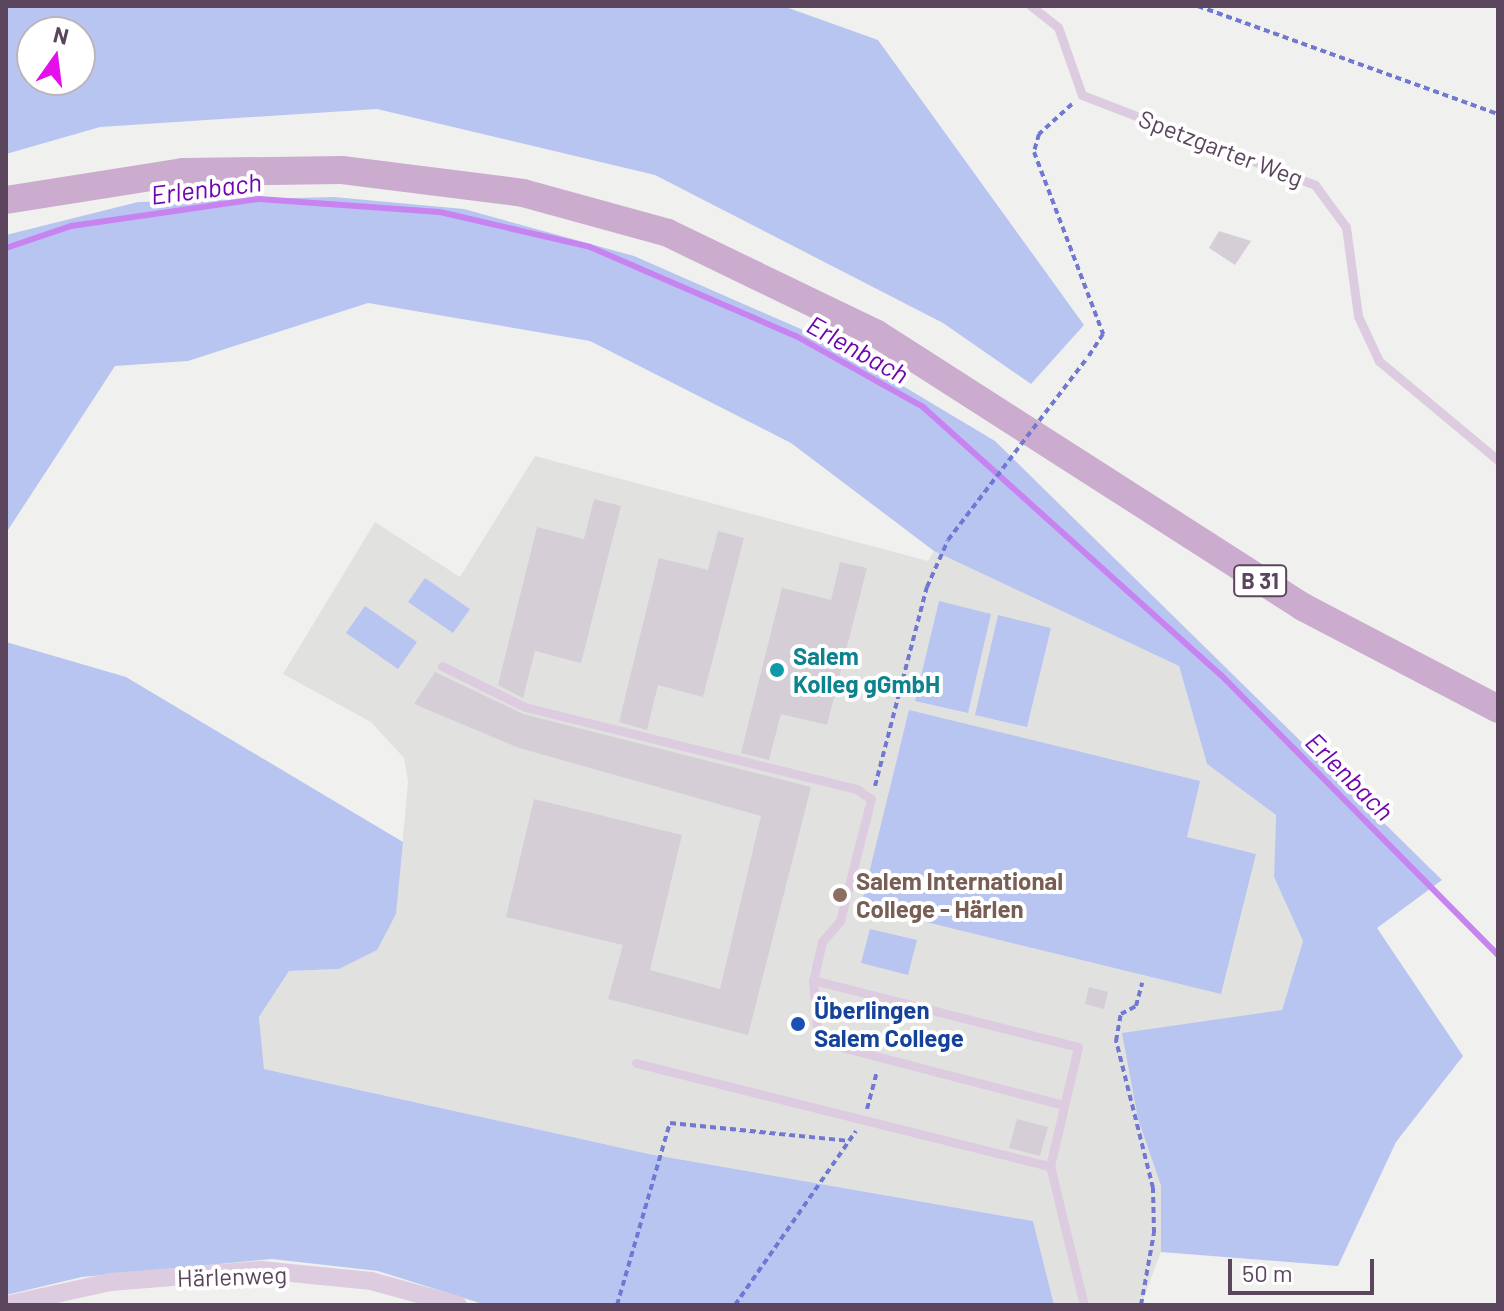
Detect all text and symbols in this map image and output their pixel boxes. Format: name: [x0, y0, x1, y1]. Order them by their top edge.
north arrow: [16, 16, 96, 96]
text: N: [51, 20, 72, 49]
street label: Spetzgarter Weg: [1135, 103, 1307, 193]
water label: Erlenbach: [149, 166, 263, 210]
water label: Erlenbach: [802, 308, 914, 390]
road number: B 31: [1232, 563, 1288, 599]
place label: Salem Kolleg gGmbH: [793, 642, 940, 698]
marker: Salem Kolleg gGmbH: [768, 661, 786, 679]
water label: Erlenbach: [1300, 726, 1400, 826]
place label: Salem International College - Härlen: [856, 867, 1063, 923]
marker: Salem International College - Härlen: [831, 886, 849, 904]
place label: Überlingen Salem College: [814, 996, 964, 1052]
marker: Überlingen Salem College: [789, 1015, 807, 1033]
scale bar: [1232, 1243, 1378, 1293]
text: 50 m: [1242, 1258, 1293, 1287]
street label: Härlenweg: [176, 1260, 288, 1292]

